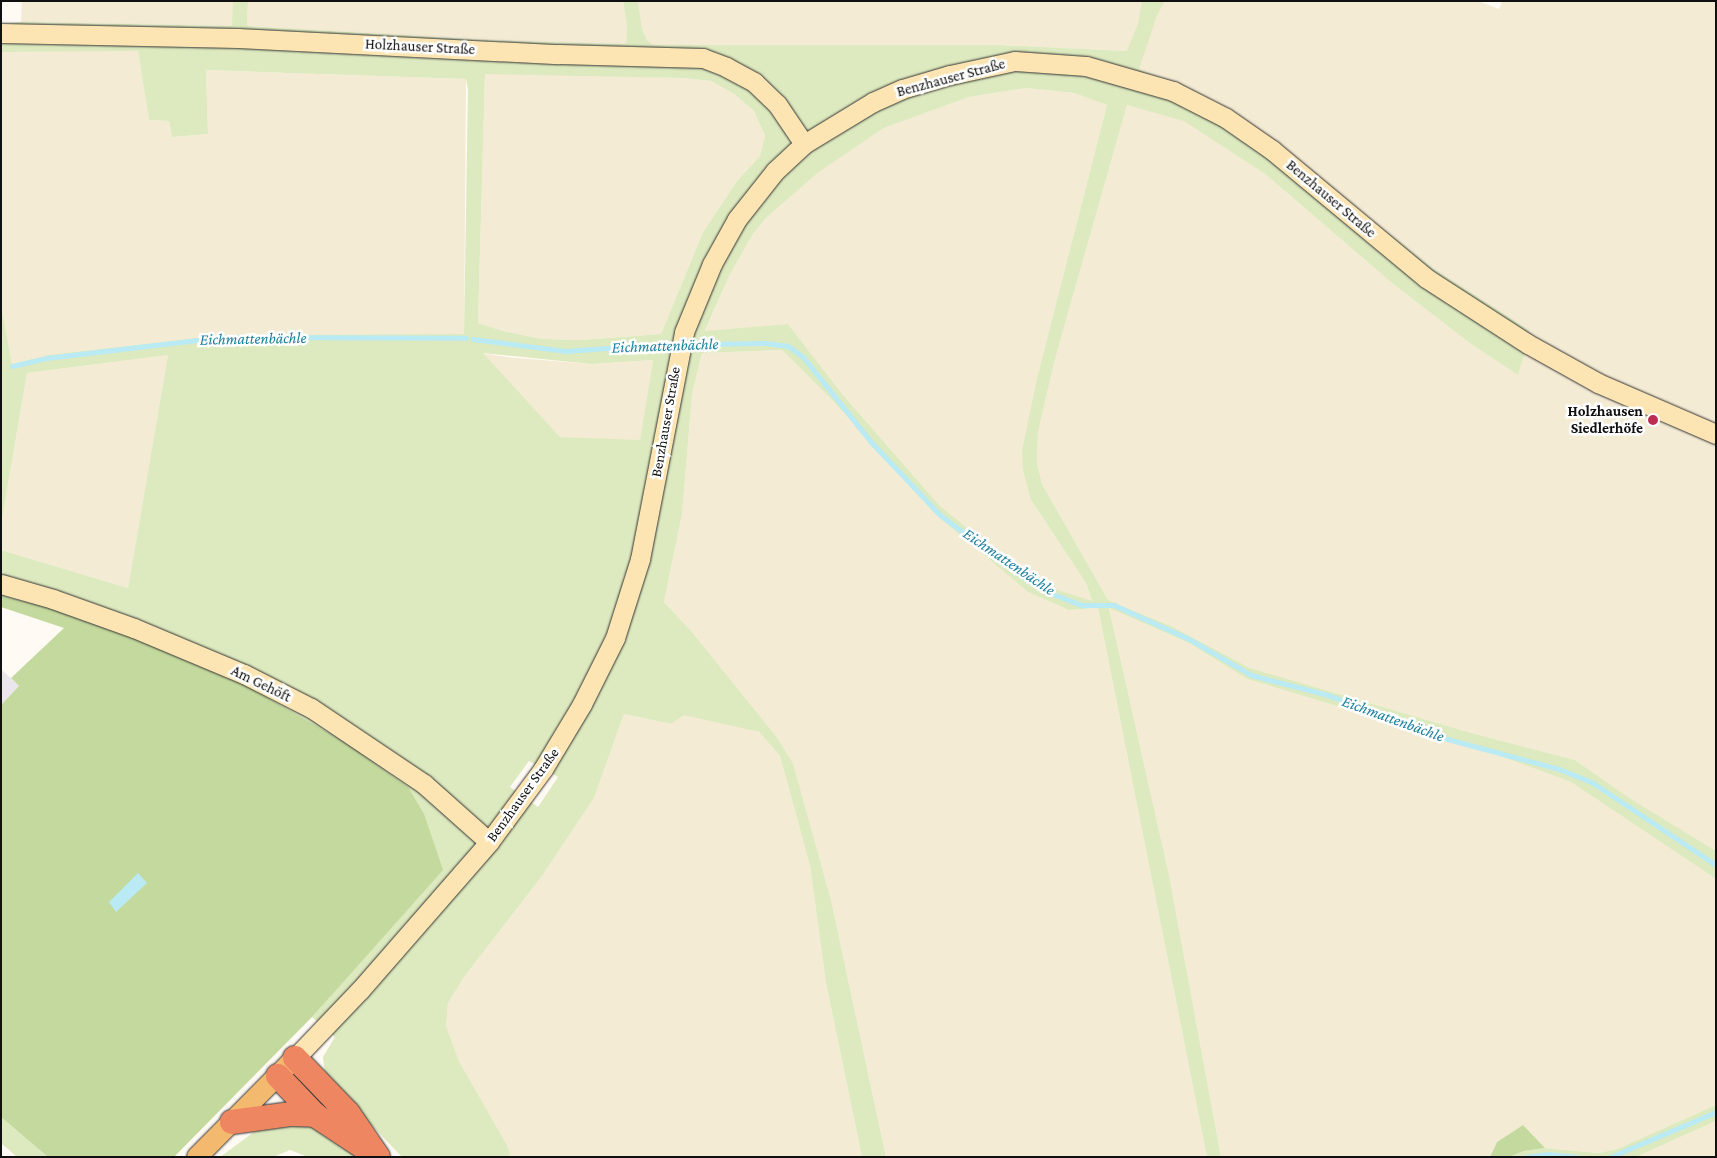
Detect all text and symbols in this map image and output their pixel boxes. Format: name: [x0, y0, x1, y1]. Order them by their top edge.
street label: Holzhauser Straße: [365, 35, 475, 59]
street label: Benzhauser Straße: [895, 55, 1007, 101]
street label: Benzhauser Straße: [1282, 156, 1380, 242]
water label: Eichmattenbächle: [199, 328, 307, 350]
water label: Eichmattenbächle: [611, 335, 719, 357]
street label: Benzhauser Straße: [647, 365, 685, 479]
place label: Holzhausen Siedlerhöfe: [1568, 402, 1643, 437]
marker: Holzhausen Siedlerhöfe: [1647, 414, 1659, 426]
water label: Eichmattenbächle: [959, 524, 1059, 600]
street label: Am Gehöft: [228, 662, 294, 706]
water label: Eichmattenbächle: [1339, 692, 1447, 746]
street label: Benzhauser Straße: [483, 745, 563, 845]

